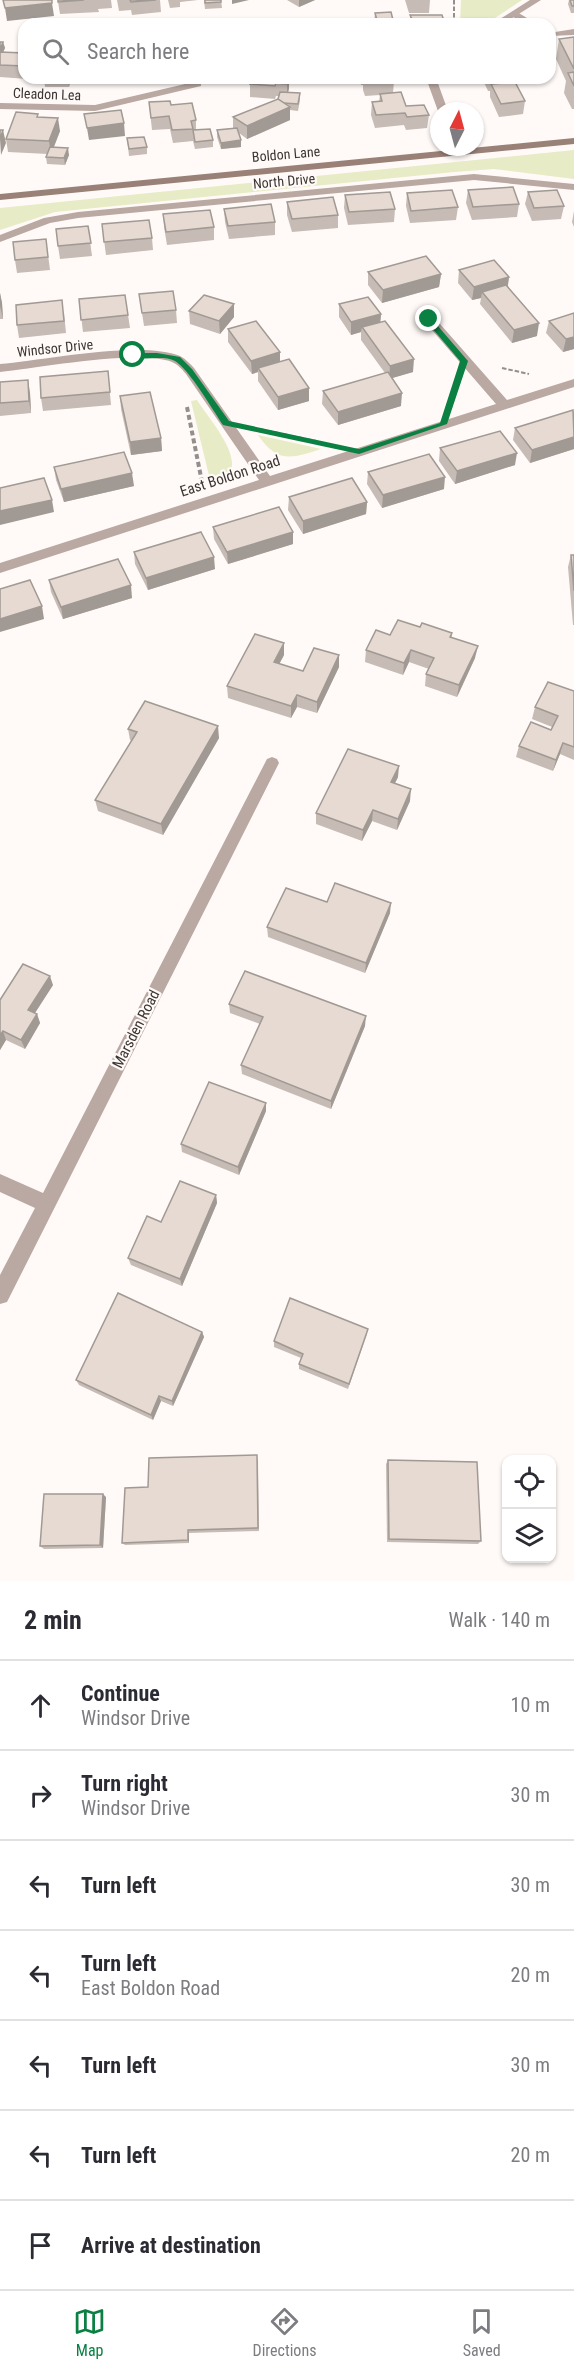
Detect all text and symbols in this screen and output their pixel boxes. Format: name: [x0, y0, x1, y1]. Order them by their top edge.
search box: [18, 18, 556, 84]
icon: search: [39, 35, 72, 68]
text: Search here: [87, 39, 189, 64]
street label: Cleadon Lea: [13, 85, 81, 103]
north arrow: [430, 102, 484, 156]
street label: Boldon Lane: [251, 143, 321, 165]
street label: North Drive: [252, 170, 316, 192]
route end: [415, 305, 441, 331]
street label: Windsor Drive: [16, 336, 94, 360]
route start: [119, 341, 145, 367]
street label: East Boldon Road: [178, 451, 282, 501]
street label: Marsden Road: [109, 987, 163, 1071]
map controls: [502, 1455, 556, 1563]
button: locate: [502, 1455, 556, 1509]
button: layers: [502, 1509, 556, 1563]
text: 2 min: [24, 1605, 82, 1635]
text: Walk · 140 m: [449, 1608, 550, 1632]
text: Continue: [81, 1681, 160, 1706]
icon: ahead: [24, 1689, 57, 1722]
text: 10 m: [511, 1693, 550, 1717]
text: Windsor Drive: [81, 1706, 190, 1730]
text: Turn right: [81, 1771, 168, 1796]
icon: right: [24, 1779, 57, 1812]
text: 30 m: [511, 1783, 550, 1807]
text: Windsor Drive: [81, 1796, 190, 1820]
icon: left: [24, 1869, 57, 1902]
text: Turn left: [81, 1873, 156, 1898]
text: 30 m: [511, 1873, 550, 1897]
text: Turn left: [81, 1951, 156, 1976]
icon: left: [24, 1959, 57, 1992]
text: 20 m: [511, 1963, 550, 1987]
text: East Boldon Road: [81, 1976, 220, 2000]
icon: left: [24, 2049, 57, 2082]
text: Turn left: [81, 2053, 156, 2078]
text: 30 m: [511, 2053, 550, 2077]
icon: left: [24, 2139, 57, 2172]
text: Turn left: [81, 2143, 156, 2168]
text: 20 m: [511, 2143, 550, 2167]
icon: arrive: [24, 2229, 57, 2262]
text: Arrive at destination: [81, 2233, 261, 2258]
tab: Map: [73, 2305, 106, 2360]
tab: Directions: [253, 2305, 316, 2360]
tab: Saved: [463, 2305, 501, 2360]

